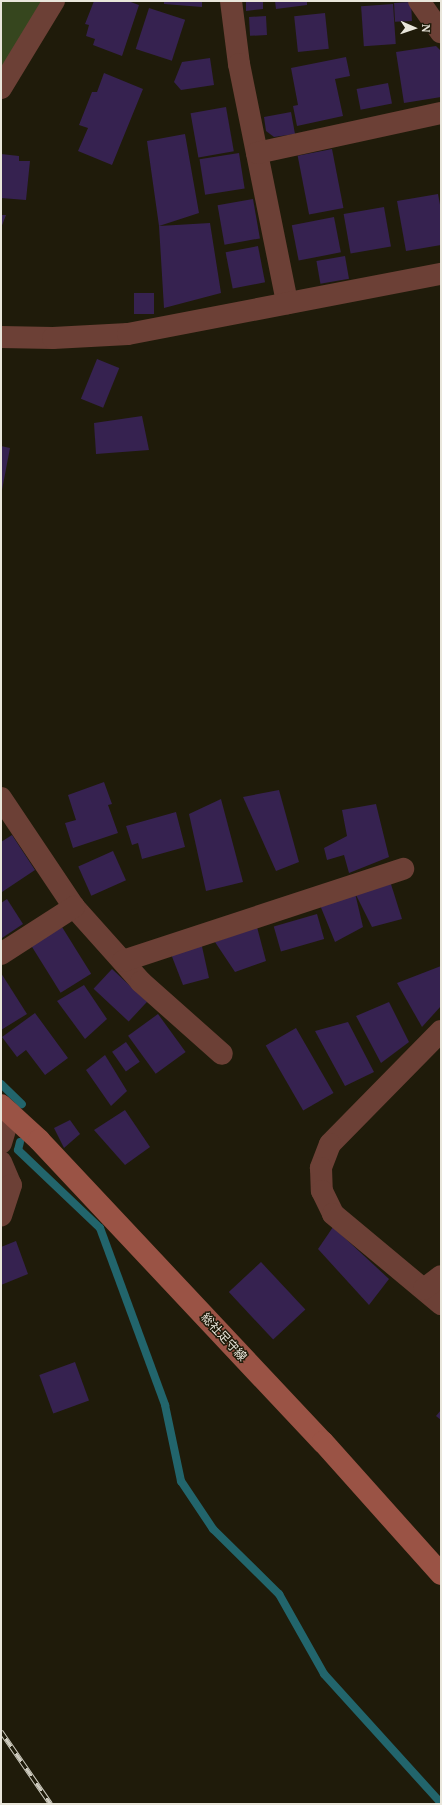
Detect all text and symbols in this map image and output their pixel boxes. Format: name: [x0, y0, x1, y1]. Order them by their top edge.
north arrow: [394, 8, 434, 48]
text: N: [419, 24, 433, 33]
street label: 総社足守線: [198, 1310, 250, 1364]

